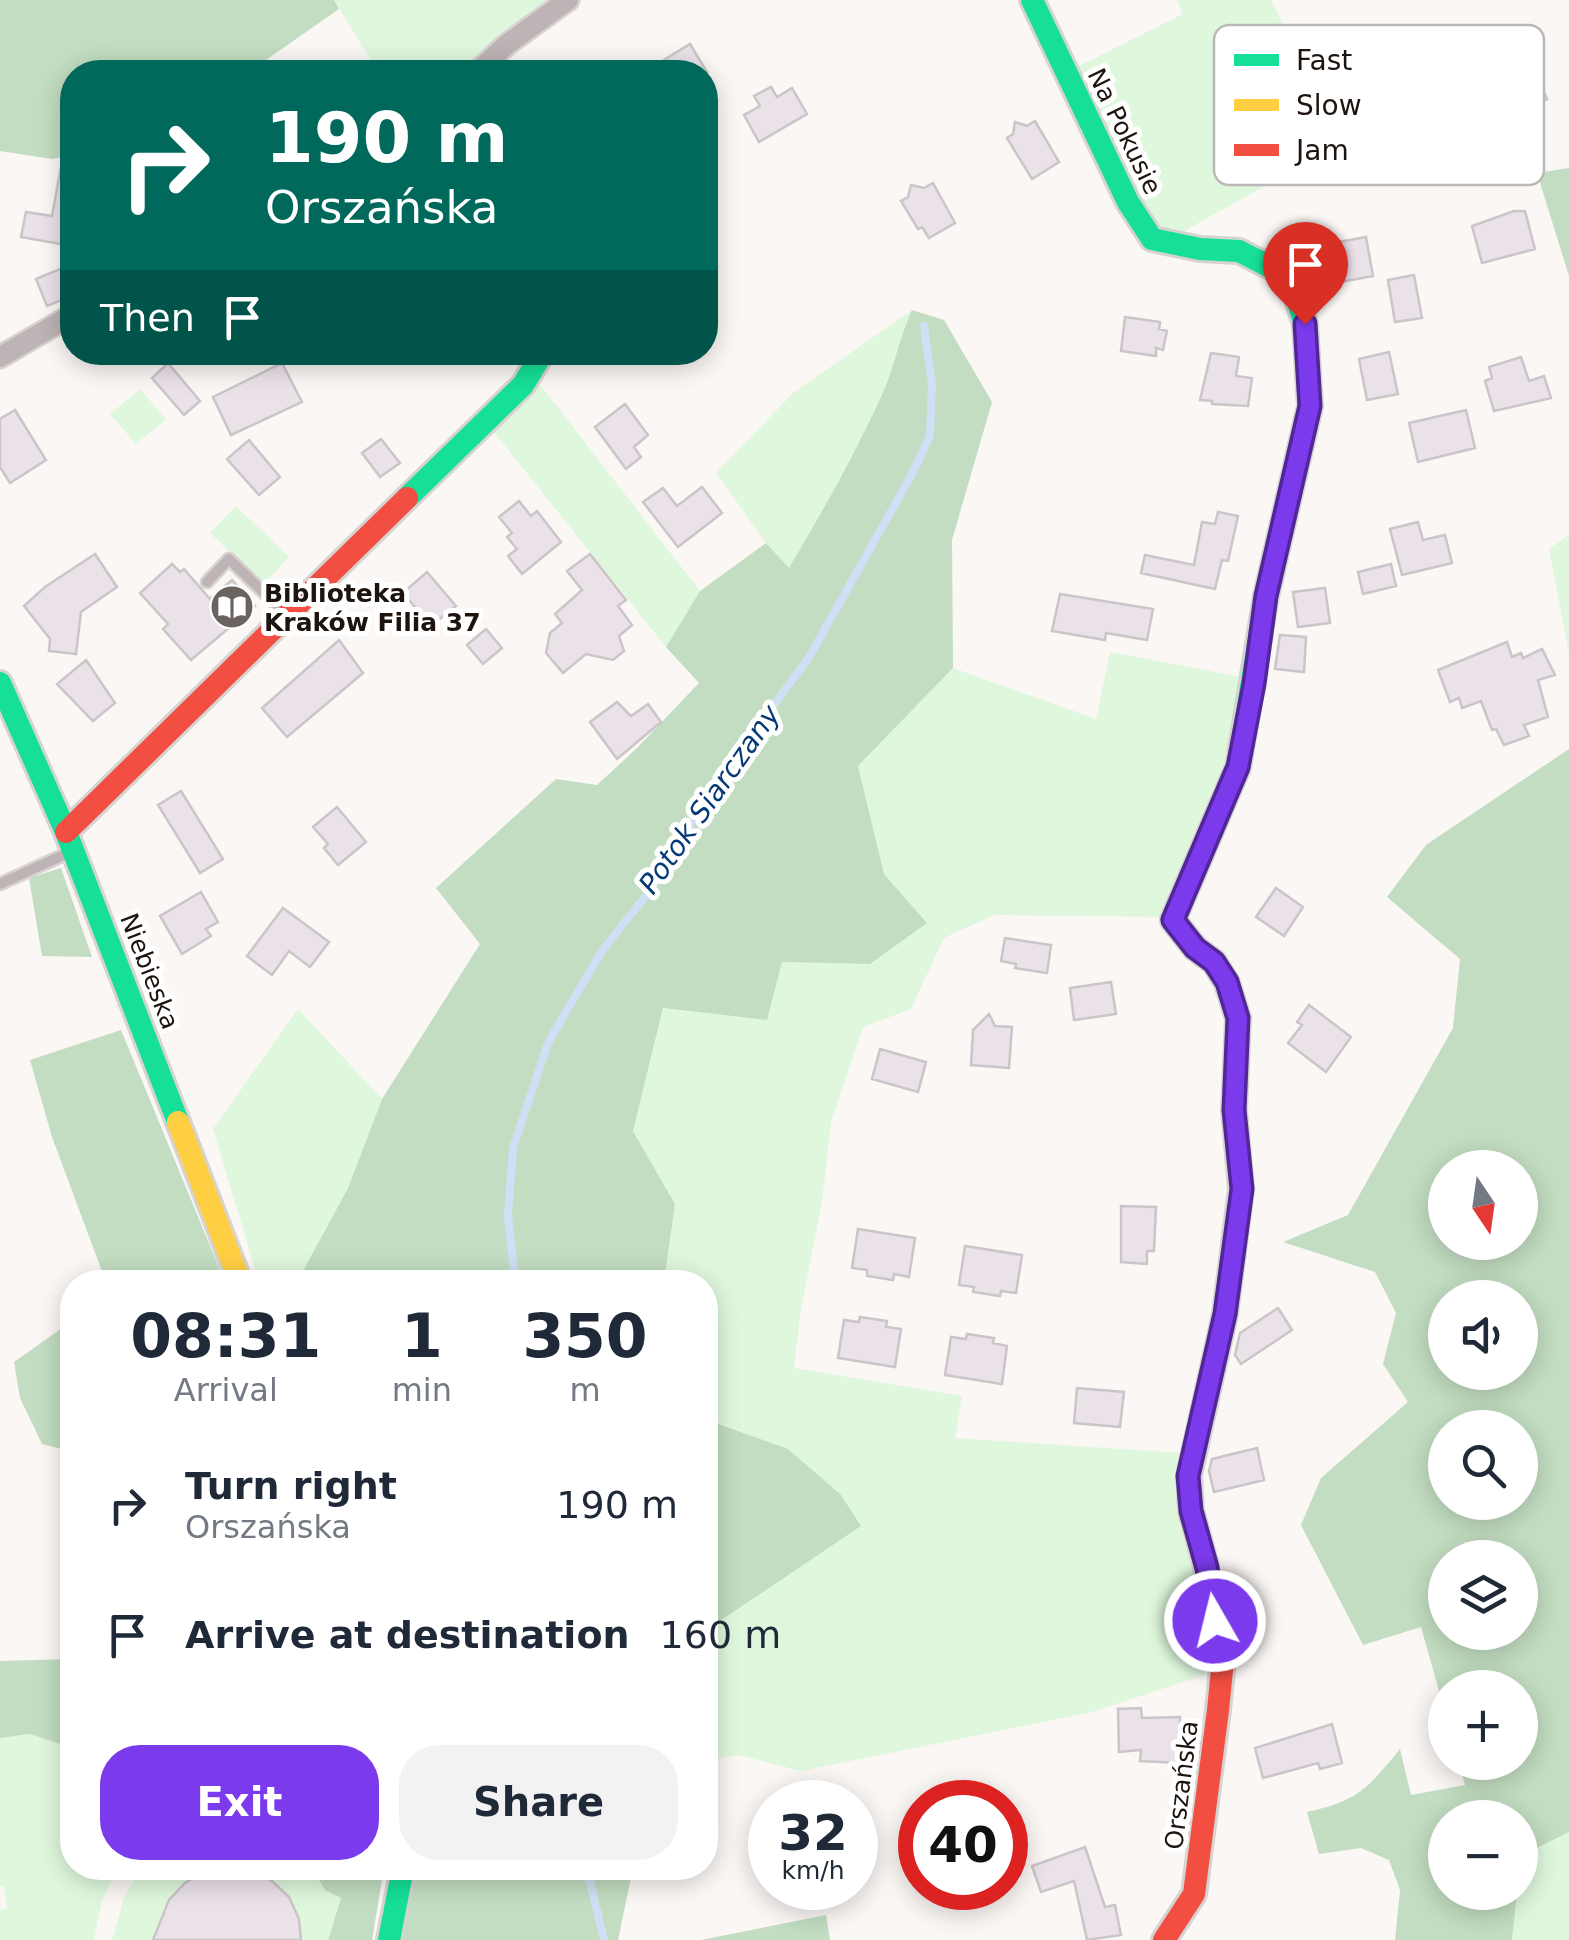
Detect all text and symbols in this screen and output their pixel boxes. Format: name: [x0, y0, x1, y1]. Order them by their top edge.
legend: [1214, 25, 1544, 185]
text: Fast: [1296, 44, 1352, 77]
street label: Na Pokusie: [1082, 64, 1167, 199]
text: Slow: [1296, 89, 1362, 122]
text: 190 m: [265, 97, 508, 179]
icon: right: [100, 100, 230, 230]
text: Jam: [1294, 134, 1349, 167]
text: Orszańska: [265, 181, 498, 234]
pin: [1263, 222, 1348, 325]
icon: arrive: [1278, 237, 1333, 292]
icon: arrive: [215, 290, 270, 345]
text: Then: [100, 296, 195, 340]
place label: Biblioteka Kraków Filia 37: [264, 579, 481, 637]
library icon: Biblioteka Kraków Filia 37: [209, 584, 255, 630]
water label: Potok Siarczany: [632, 698, 787, 900]
street label: Niebieska: [114, 909, 185, 1033]
north arrow: [1428, 1150, 1538, 1260]
map controls: [1428, 1150, 1538, 1910]
button: sound: [1428, 1280, 1538, 1390]
text: 08:31: [130, 1301, 321, 1371]
text: 1: [401, 1301, 443, 1371]
text: 350: [522, 1301, 648, 1371]
text: Arrival: [174, 1371, 278, 1409]
text: min: [392, 1371, 452, 1409]
text: m: [569, 1371, 601, 1409]
button: search: [1428, 1410, 1538, 1520]
text: Turn right: [185, 1464, 397, 1508]
icon: right: [100, 1478, 155, 1533]
text: 190 m: [556, 1483, 678, 1527]
text: Orszańska: [185, 1508, 351, 1546]
button: layers: [1428, 1540, 1538, 1650]
position arrow: [1163, 1569, 1267, 1673]
icon: arrive: [100, 1608, 155, 1663]
text: Arrive at destination: [185, 1613, 630, 1657]
text: 160 m: [660, 1613, 781, 1657]
button: +: [1428, 1670, 1538, 1780]
street label: Orszańska: [1159, 1719, 1204, 1851]
button: Exit: [100, 1745, 379, 1860]
button: Share: [399, 1745, 678, 1860]
speed limit sign: 40: [898, 1780, 1028, 1910]
button: −: [1428, 1800, 1538, 1910]
text: 32: [778, 1804, 848, 1862]
text: km/h: [781, 1856, 845, 1885]

